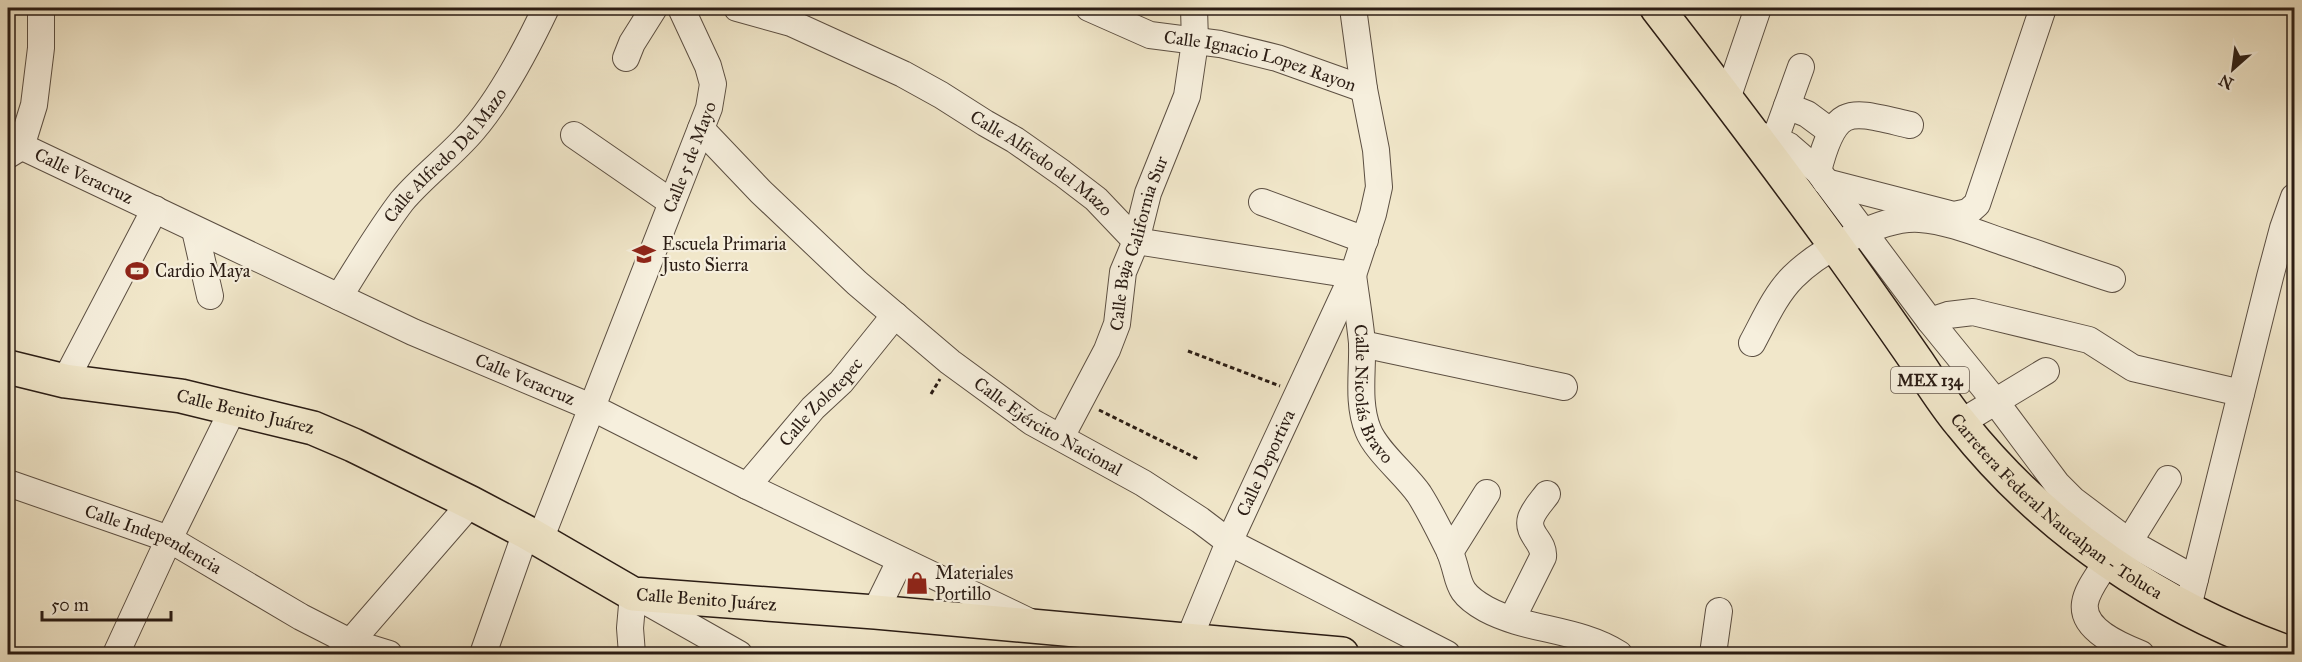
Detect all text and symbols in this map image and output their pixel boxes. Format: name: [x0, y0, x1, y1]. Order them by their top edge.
street label: Calle Ignacio Lopez Rayon: [1163, 26, 1359, 96]
north arrow: [2203, 39, 2263, 99]
text: N: [2215, 70, 2237, 93]
street label: Calle Alfredo Del Mazo: [379, 84, 511, 227]
street label: Calle 5 de Mayo: [658, 101, 721, 216]
street label: Calle Alfredo del Mazo: [966, 105, 1117, 221]
street label: Calle Veracruz: [31, 143, 137, 209]
street label: Calle Baja California Sur: [1104, 153, 1173, 334]
place label: Escuela Primaria Justo Sierra: [660, 233, 787, 277]
school or university icon: Escuela Primaria Justo Sierra: [631, 241, 657, 267]
sports icon: Cardio Maya: [124, 258, 150, 284]
place label: Cardio Maya: [155, 260, 251, 282]
street label: Calle Nicolás Bravo: [1349, 323, 1398, 468]
street label: Calle Veracruz: [472, 348, 579, 410]
street label: Calle Zolotepec: [774, 353, 868, 451]
road number: MEX 134: [1891, 367, 1969, 393]
street label: Calle Ejército Nacional: [970, 372, 1126, 481]
street label: Calle Benito Juárez: [174, 384, 317, 439]
street label: Calle Deportiva: [1231, 406, 1300, 520]
street label: Carretera Federal Naucalpan - Toluca: [1946, 409, 2167, 604]
street label: Calle Independencia: [82, 500, 226, 579]
place label: Materiales Portillo: [935, 562, 1013, 605]
shop icon: Materiales Portillo: [904, 570, 930, 596]
street label: Calle Benito Juárez: [635, 583, 778, 616]
scale bar: [42, 584, 171, 622]
text: 50 m: [51, 594, 89, 616]

